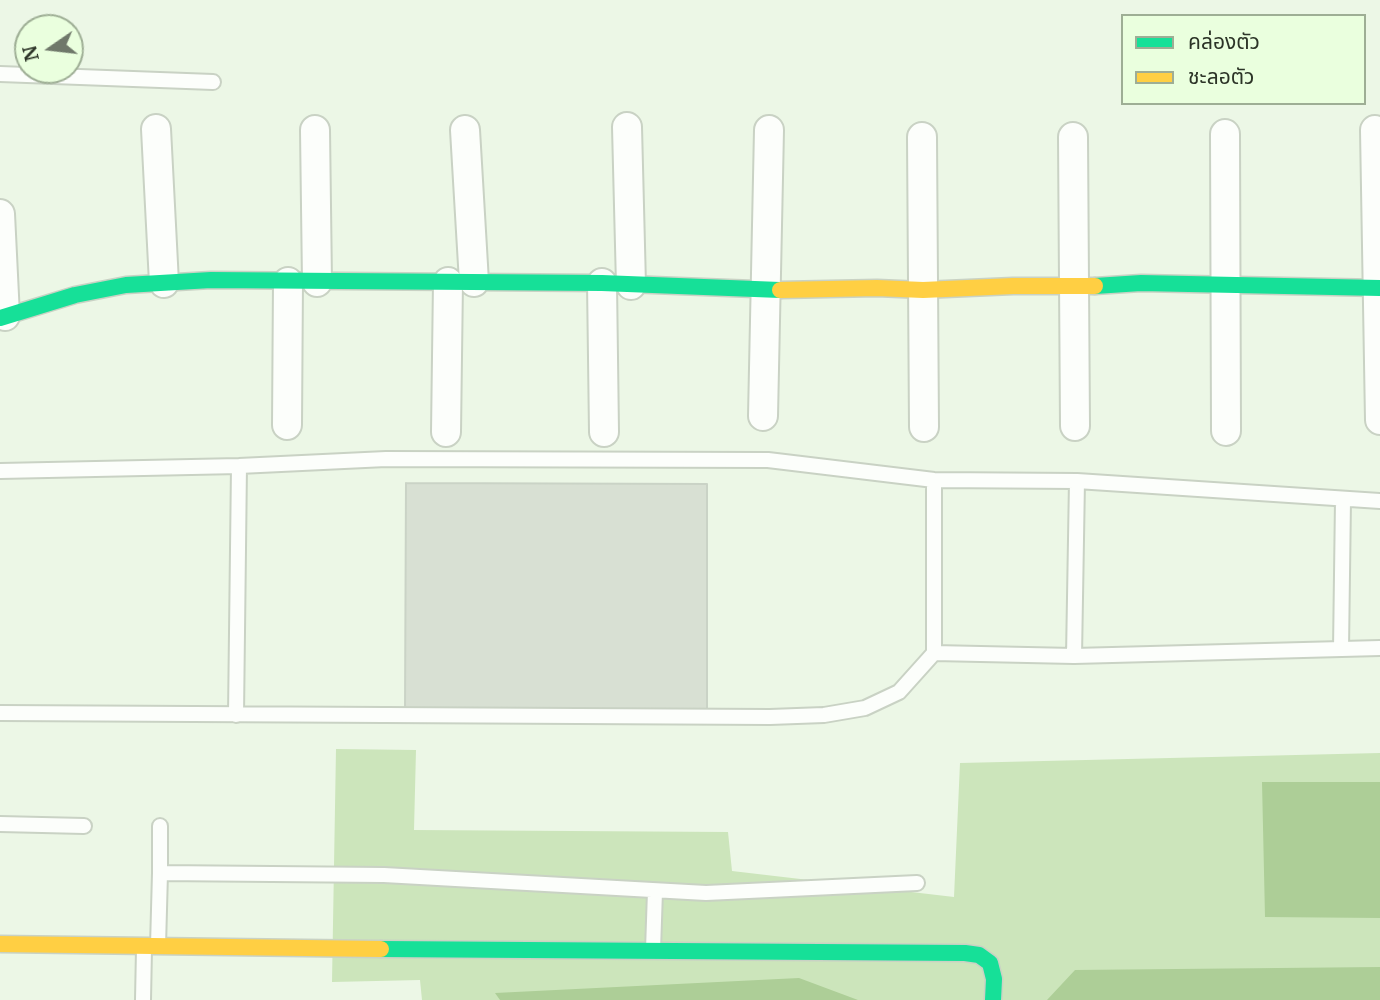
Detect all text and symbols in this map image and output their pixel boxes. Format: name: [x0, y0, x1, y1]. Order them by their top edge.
north arrow: [14, 14, 84, 84]
legend: [1121, 14, 1366, 105]
text: คล่องตัว: [1188, 28, 1260, 55]
text: N: [17, 43, 44, 64]
text: ชะลอตัว: [1188, 63, 1254, 90]

